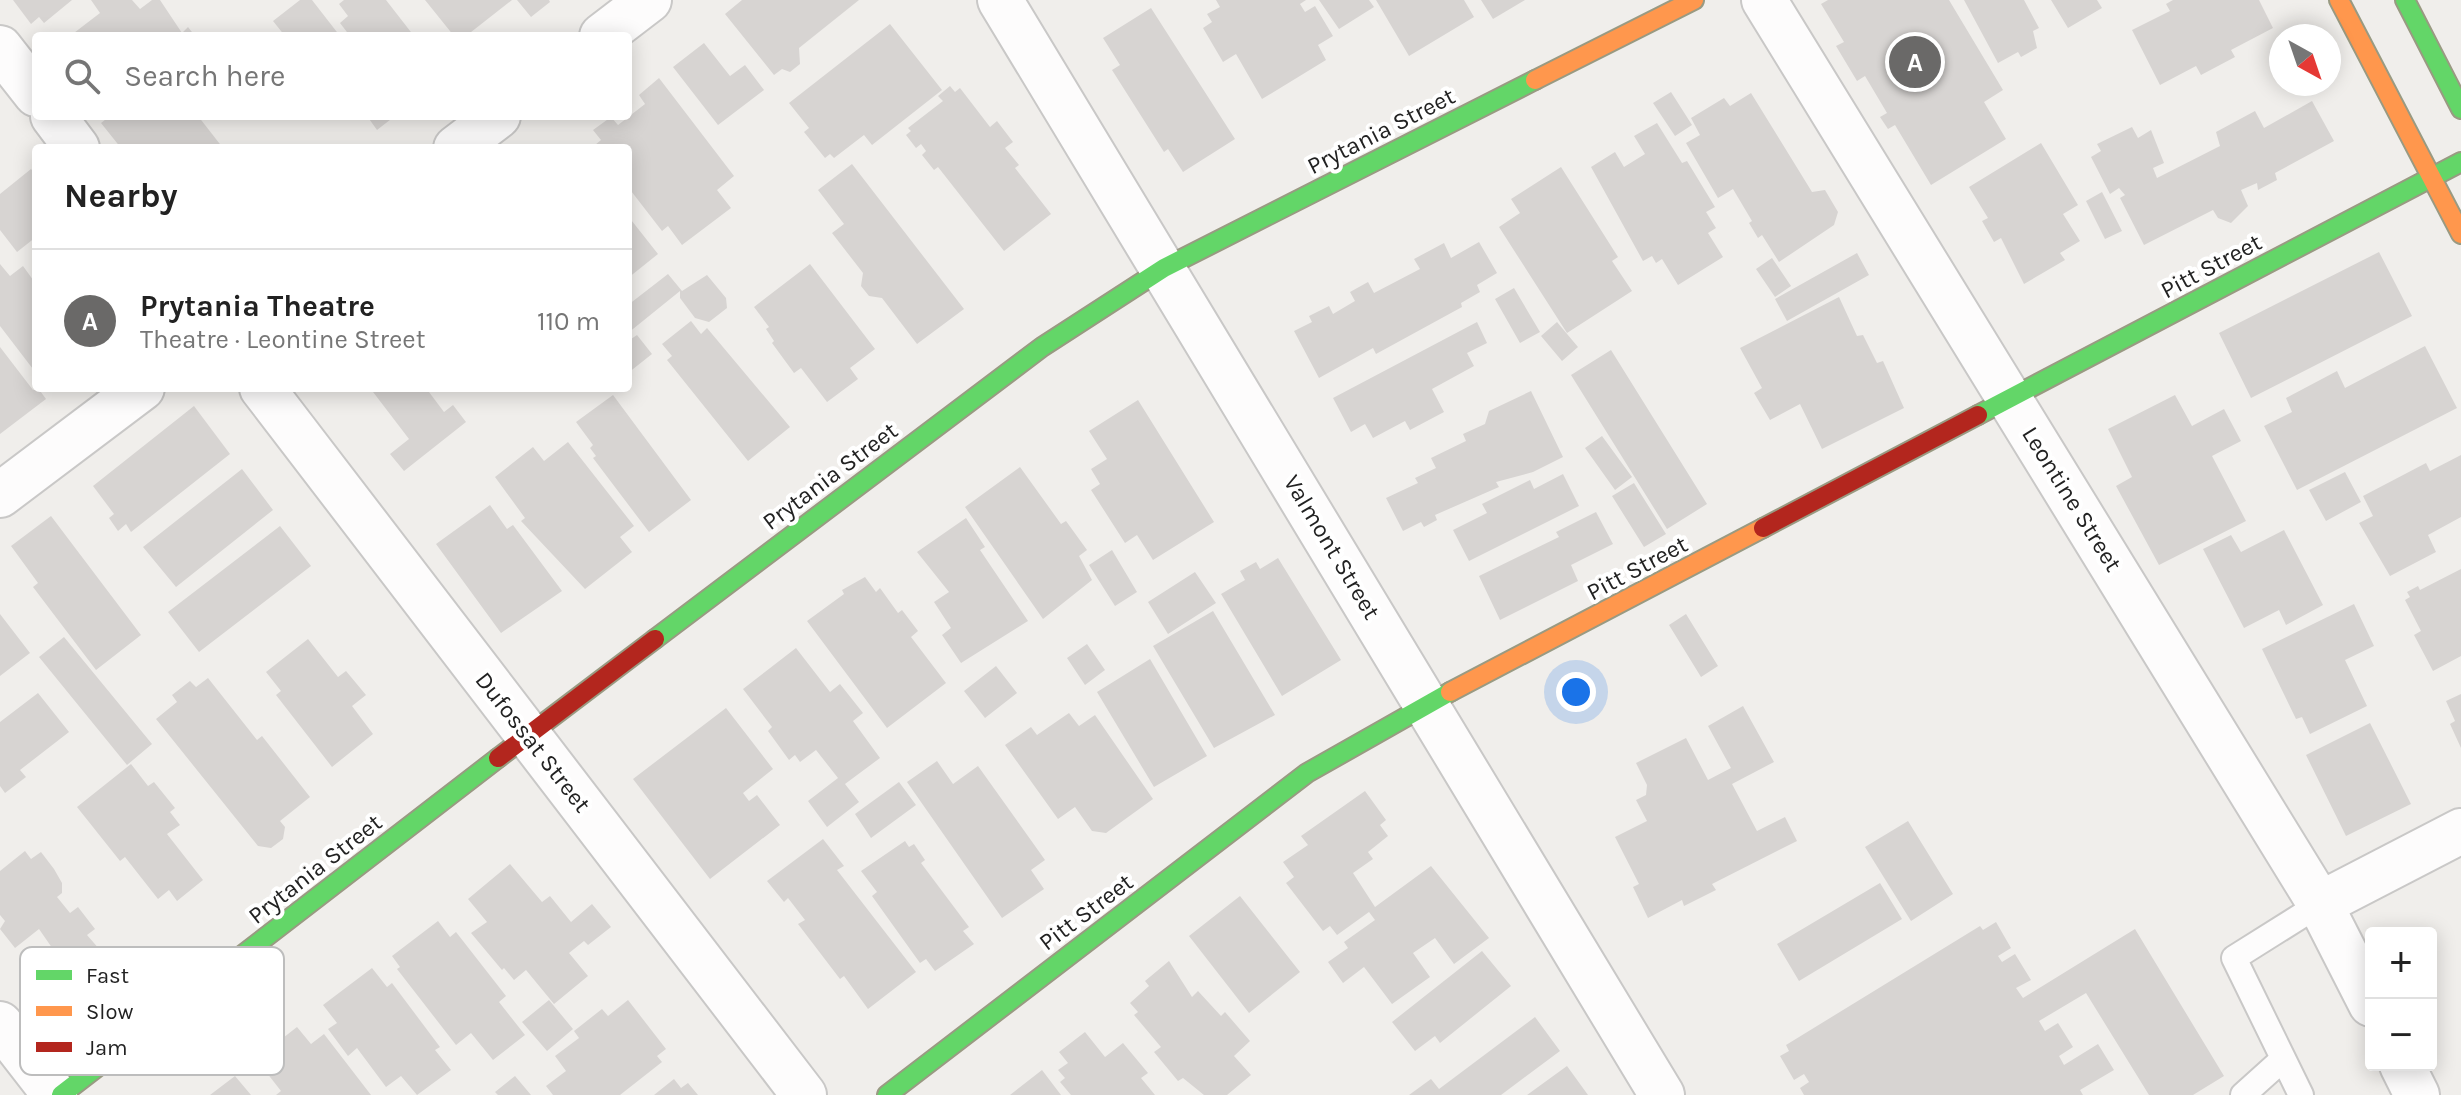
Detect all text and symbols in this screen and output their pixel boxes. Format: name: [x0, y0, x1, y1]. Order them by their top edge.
north arrow: [2269, 24, 2341, 96]
search box: [32, 32, 632, 120]
pin: A: [1889, 32, 1941, 92]
icon: search: [60, 54, 104, 98]
text: Search here: [124, 58, 285, 94]
street label: Prytania Street: [1303, 82, 1459, 180]
text: Nearby: [64, 176, 178, 216]
street label: Pitt Street: [2156, 228, 2266, 304]
text: Prytania Theatre: [140, 288, 375, 324]
text: A: [82, 306, 98, 337]
text: 110 m: [537, 306, 600, 337]
text: Theatre · Leontine Street: [140, 324, 425, 355]
street label: Prytania Street: [757, 416, 903, 536]
street label: Leontine Street: [2016, 421, 2128, 577]
street label: Valmont Street: [1278, 470, 1386, 624]
street label: Pitt Street: [1582, 530, 1692, 606]
street label: Dufossat Street: [469, 666, 597, 818]
your location: [1556, 672, 1596, 712]
street label: Prytania Street: [243, 808, 387, 930]
street label: Pitt Street: [1034, 868, 1138, 956]
map controls: [2365, 927, 2437, 1071]
button: +: [2365, 927, 2437, 999]
legend: [20, 947, 284, 1075]
text: Fast: [86, 963, 129, 989]
text: Slow: [86, 999, 133, 1025]
button: −: [2365, 999, 2437, 1071]
text: Jam: [86, 1035, 128, 1061]

